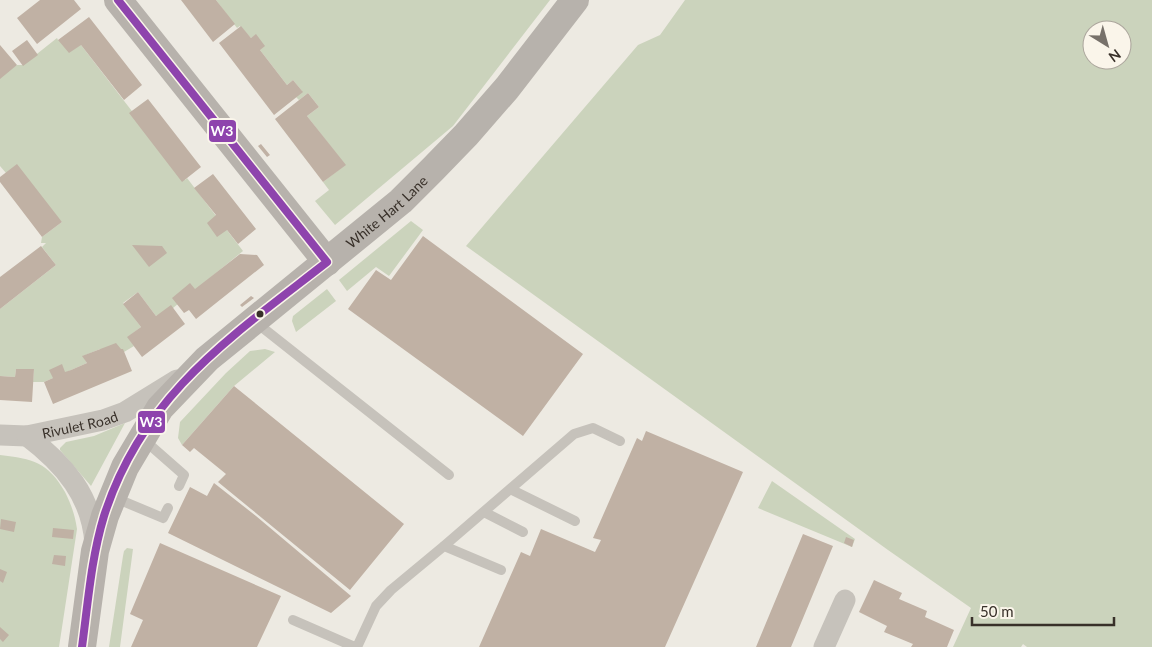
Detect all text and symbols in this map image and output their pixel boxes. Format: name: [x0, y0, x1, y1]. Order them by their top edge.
north arrow: [1082, 20, 1132, 70]
text: N: [1106, 46, 1125, 66]
line badge: W3: [208, 119, 237, 143]
text: W3: [211, 122, 233, 139]
street label: White Hart Lane: [342, 172, 430, 251]
unlabelled marker: [255, 309, 265, 319]
street label: Rivulet Road: [40, 407, 120, 441]
line badge: W3: [137, 410, 166, 434]
text: W3: [140, 413, 162, 430]
scale bar: [972, 594, 1114, 626]
text: 50 m: [980, 602, 1014, 620]

